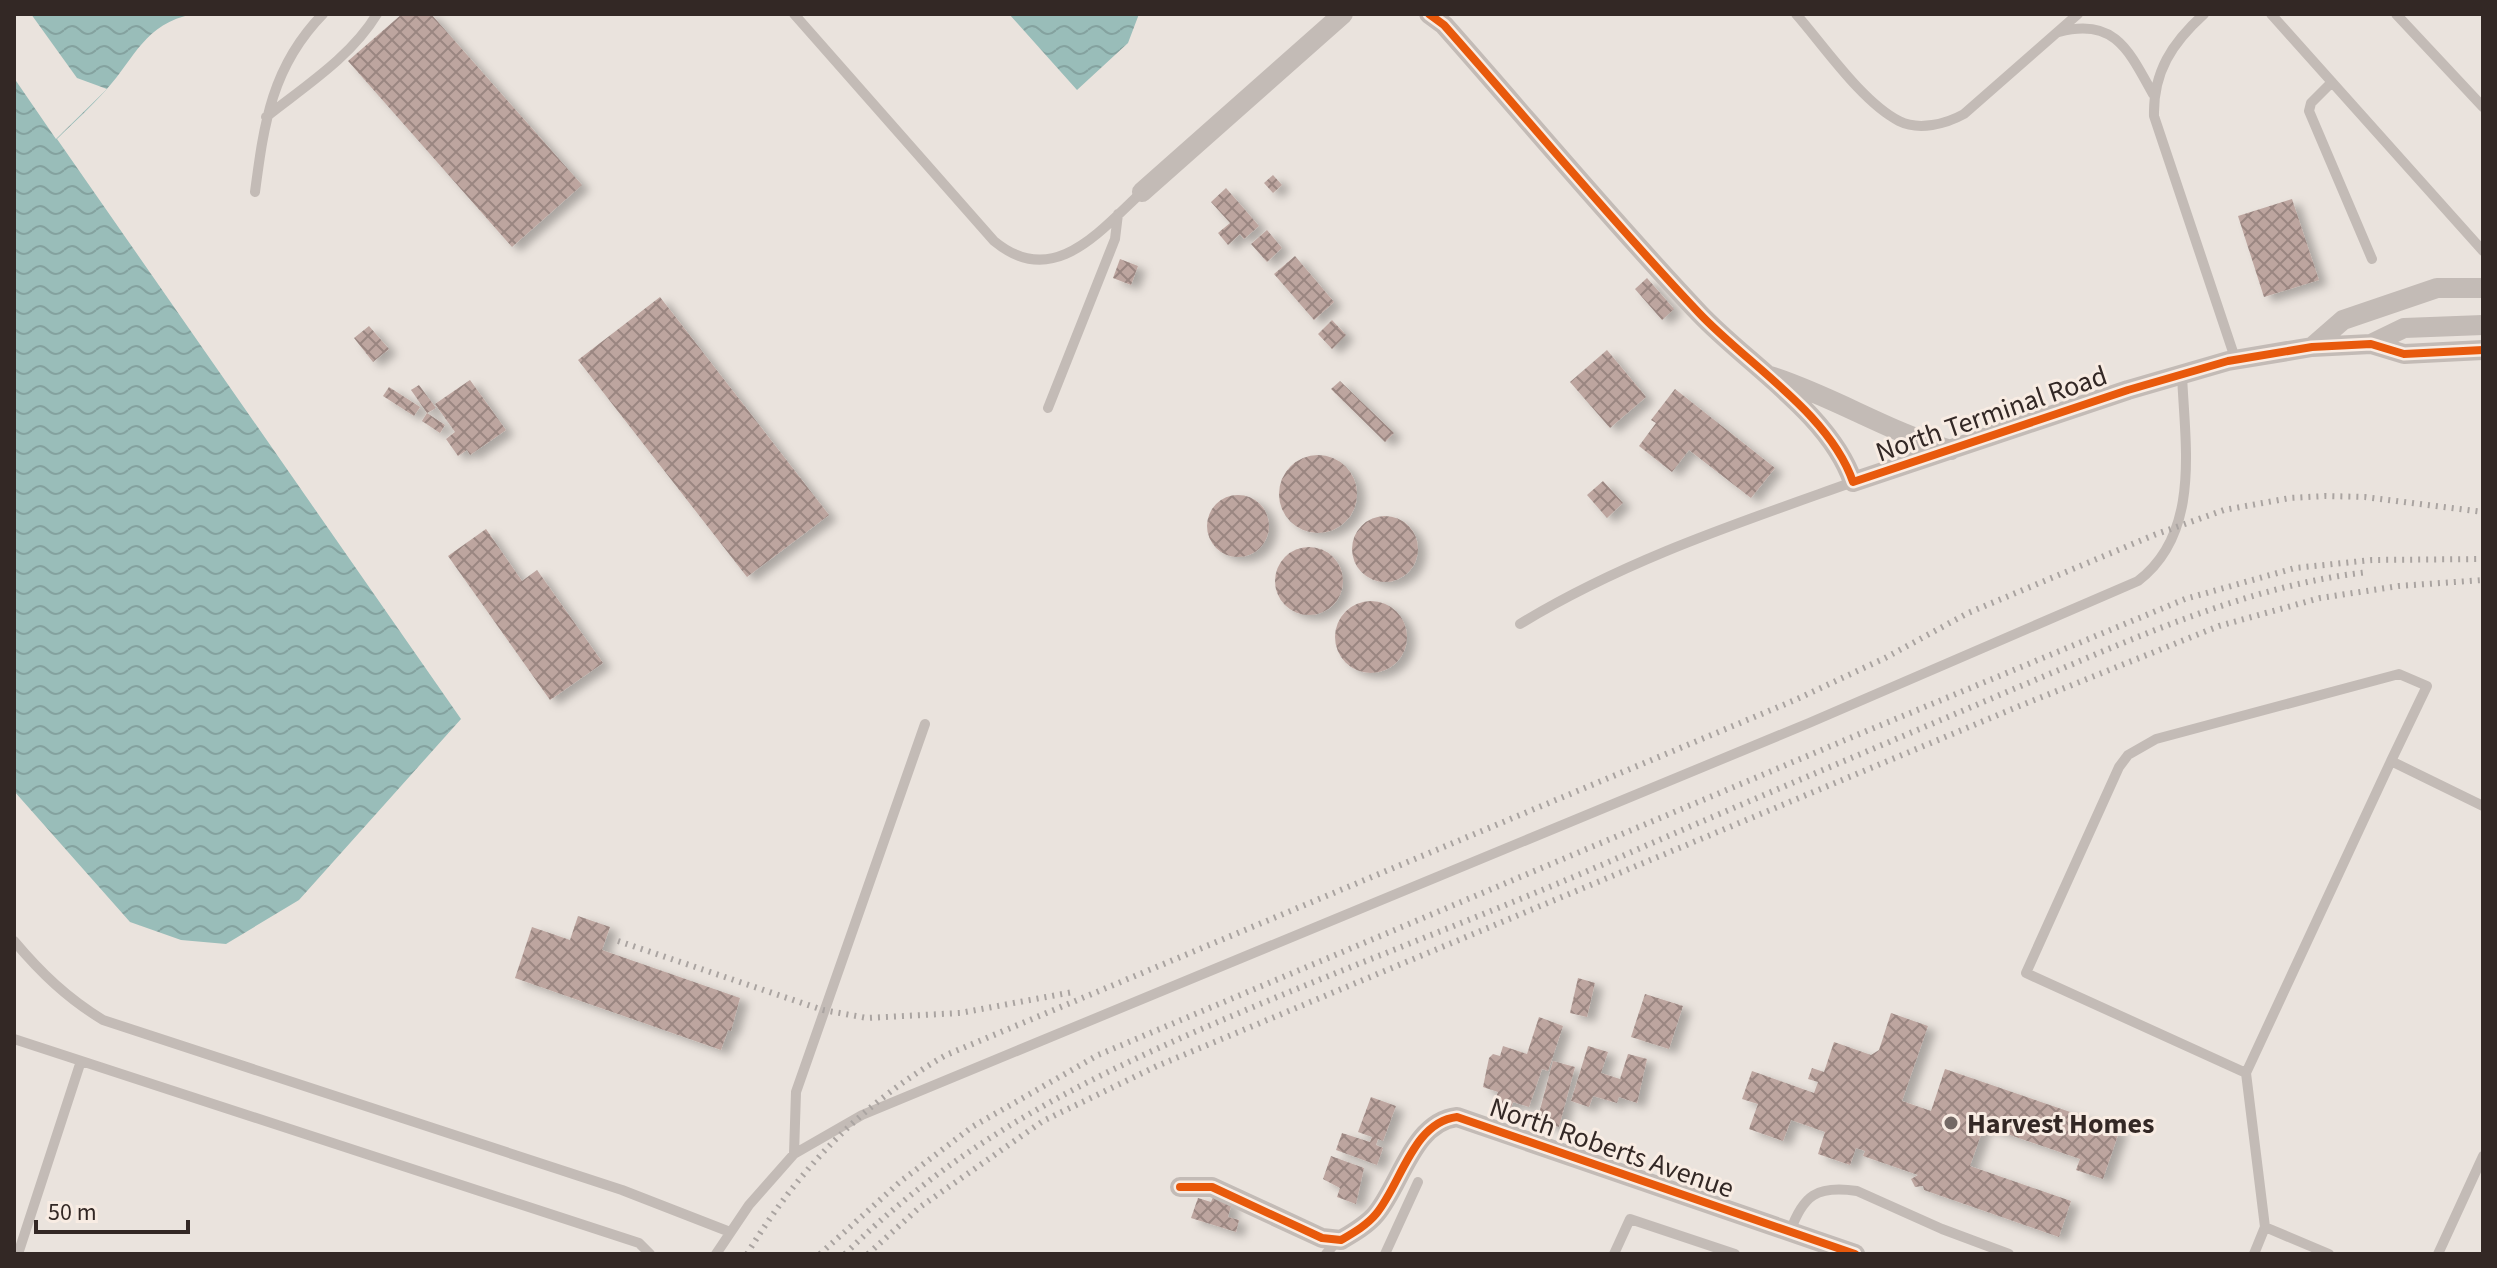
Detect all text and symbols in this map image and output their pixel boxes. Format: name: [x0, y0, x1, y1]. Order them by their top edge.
street label: North Terminal Road: [1870, 356, 2112, 472]
street label: North Roberts Avenue: [1484, 1087, 1739, 1209]
place label: Harvest Homes: [1967, 1104, 2154, 1144]
marker: Harvest Homes: [1942, 1114, 1960, 1132]
scale bar: [36, 1184, 188, 1234]
text: 50 m: [48, 1195, 97, 1230]

